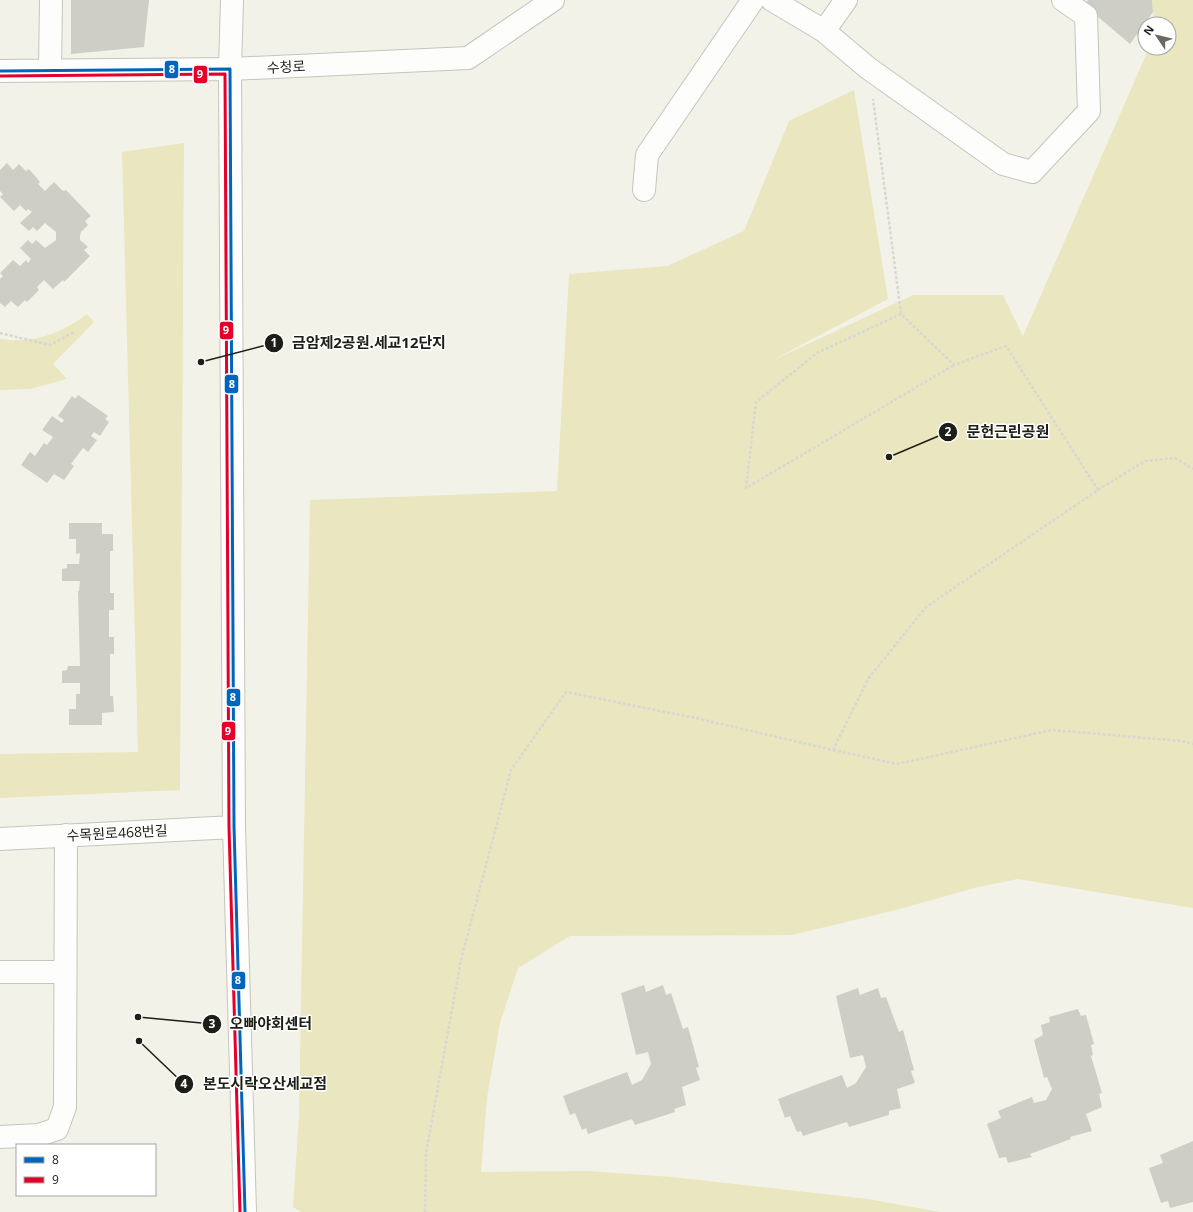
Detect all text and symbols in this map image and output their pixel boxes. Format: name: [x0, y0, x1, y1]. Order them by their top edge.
north arrow: [1137, 16, 1177, 56]
text: N: [1140, 22, 1157, 38]
street label: 수청로: [266, 56, 306, 77]
line badge: 8: [164, 60, 179, 79]
text: 8: [169, 61, 175, 76]
line badge: 9: [193, 65, 208, 84]
text: 9: [197, 66, 203, 81]
line badge: 9: [219, 321, 234, 340]
text: 9: [223, 322, 229, 337]
callout: 금암제2공원.세교12단지: [264, 329, 454, 356]
text: 금암제2공원.세교12단지: [292, 332, 446, 352]
text: 1: [271, 334, 277, 351]
line badge: 8: [224, 374, 239, 394]
text: 8: [229, 376, 235, 391]
callout: 문헌근린공원: [938, 419, 1057, 446]
text: 문헌근린공원: [967, 421, 1049, 441]
text: 2: [945, 423, 952, 440]
line badge: 8: [226, 688, 241, 707]
text: 8: [230, 689, 236, 704]
line badge: 9: [221, 721, 236, 741]
text: 9: [225, 723, 231, 738]
street label: 수목원로468번길: [66, 820, 168, 845]
line badge: 8: [231, 971, 246, 990]
text: 8: [235, 972, 241, 987]
callout: 오빠야회센터: [202, 1011, 321, 1038]
text: 오빠야회센터: [230, 1013, 312, 1033]
text: 3: [209, 1015, 216, 1032]
callout: 본도시락오산세교점: [174, 1070, 335, 1097]
text: 본도시락오산세교점: [203, 1073, 327, 1093]
text: 4: [181, 1075, 188, 1092]
legend: [16, 1144, 156, 1196]
text: 8: [52, 1151, 59, 1168]
text: 9: [52, 1171, 59, 1188]

